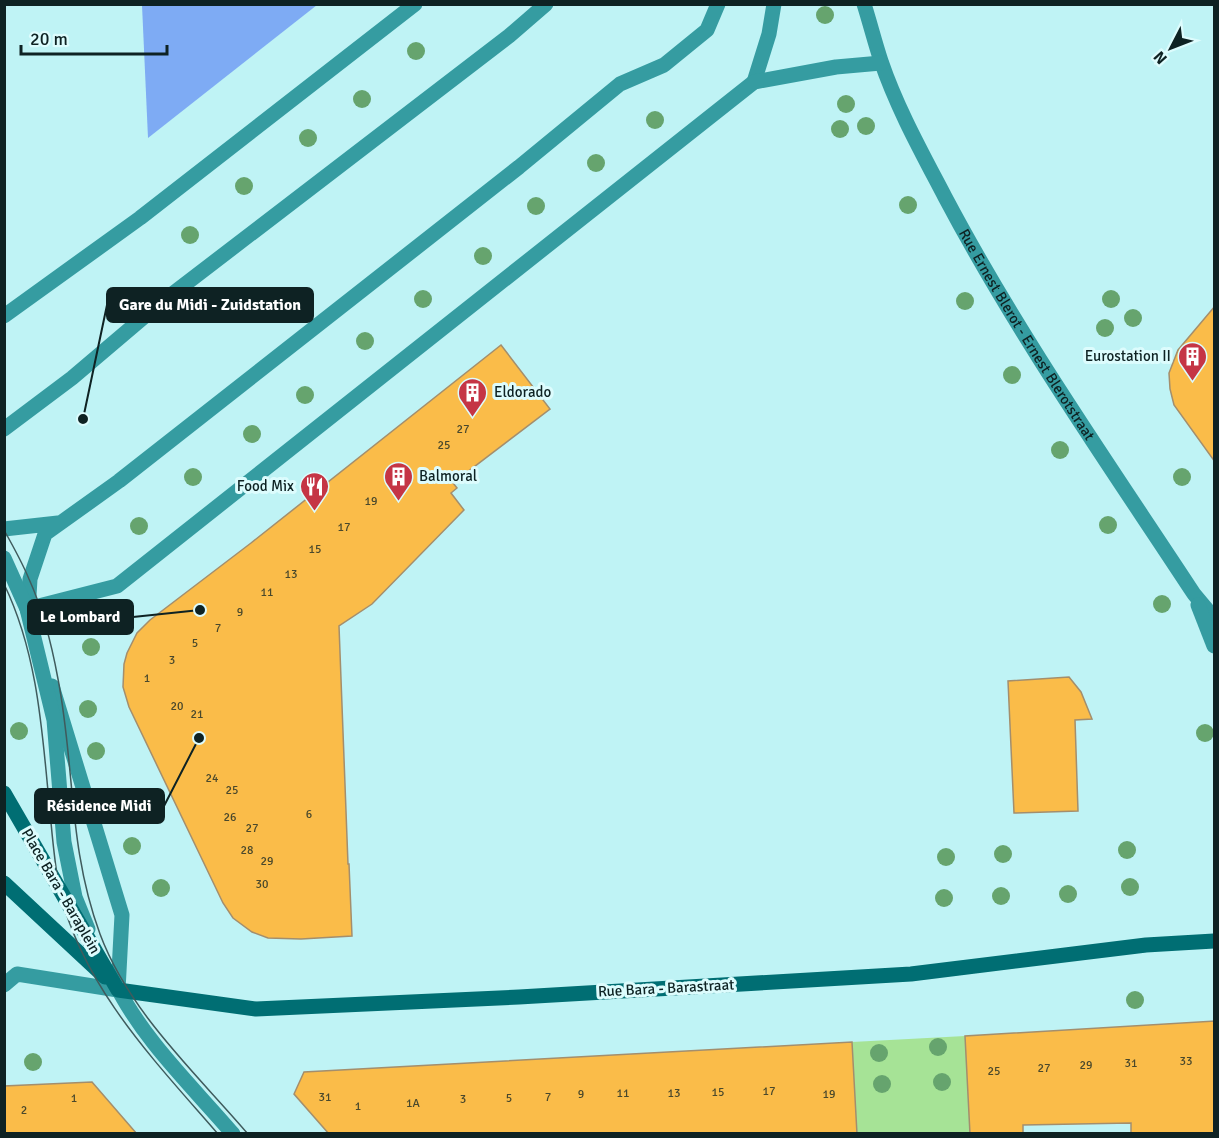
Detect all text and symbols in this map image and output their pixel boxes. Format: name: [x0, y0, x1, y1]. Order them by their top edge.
scale bar: [21, 18, 166, 56]
north arrow: [1141, 18, 1201, 78]
text: 20 m: [30, 28, 68, 50]
text: N: [1149, 47, 1172, 68]
street label: Rue Ernest Blerot - Ernest Blerotstraat: [955, 226, 1099, 444]
callout: Gare du Midi - Zuidstation: [107, 288, 313, 322]
text: Gare du Midi - Zuidstation: [119, 295, 301, 315]
building icon: Eurostation II: [1176, 340, 1208, 382]
place label: Eurostation II: [1085, 347, 1171, 365]
building icon: Eldorado: [457, 376, 489, 418]
place label: Eldorado: [494, 383, 551, 401]
house number: 27: [457, 422, 469, 437]
house number: 25: [438, 438, 450, 453]
building icon: Balmoral: [382, 460, 414, 502]
place label: Balmoral: [419, 467, 477, 485]
restaurant icon: Food Mix: [299, 470, 331, 512]
place label: Food Mix: [237, 477, 294, 495]
house number: 19: [365, 494, 377, 509]
house number: 17: [338, 520, 350, 535]
house number: 15: [309, 542, 321, 557]
house number: 13: [285, 567, 297, 582]
house number: 11: [261, 585, 273, 600]
callout: Le Lombard: [28, 600, 133, 634]
house number: 9: [237, 605, 243, 620]
text: Le Lombard: [40, 607, 121, 627]
house number: 7: [215, 621, 221, 636]
house number: 5: [192, 636, 198, 651]
house number: 3: [169, 653, 175, 668]
house number: 1: [144, 671, 150, 686]
house number: 20: [171, 699, 183, 714]
house number: 21: [191, 707, 203, 722]
house number: 24: [206, 771, 219, 786]
house number: 25: [226, 783, 238, 798]
callout: Résidence Midi: [35, 789, 164, 823]
text: Résidence Midi: [46, 796, 152, 816]
house number: 6: [306, 807, 312, 822]
house number: 26: [224, 810, 236, 825]
house number: 27: [246, 821, 258, 836]
street label: Place Bara - Baraplein: [18, 825, 104, 957]
house number: 28: [241, 843, 253, 858]
house number: 29: [261, 854, 273, 869]
house number: 30: [256, 877, 268, 892]
street label: Rue Bara - Barastraat: [597, 975, 735, 1001]
house number: 33: [1180, 1054, 1192, 1069]
house number: 31: [1125, 1056, 1137, 1071]
house number: 29: [1080, 1058, 1092, 1073]
house number: 27: [1038, 1061, 1050, 1076]
house number: 25: [988, 1064, 1000, 1079]
house number: 17: [763, 1084, 775, 1099]
house number: 15: [712, 1085, 724, 1100]
house number: 11: [617, 1086, 629, 1101]
house number: 13: [668, 1086, 680, 1101]
house number: 9: [578, 1087, 584, 1102]
house number: 19: [823, 1087, 835, 1102]
house number: 31: [319, 1090, 331, 1105]
house number: 7: [545, 1090, 551, 1105]
house number: 1: [71, 1091, 77, 1106]
house number: 5: [506, 1091, 512, 1106]
house number: 3: [460, 1092, 466, 1107]
house number: 1A: [406, 1096, 421, 1111]
house number: 1: [355, 1099, 361, 1114]
house number: 2: [21, 1103, 27, 1118]

